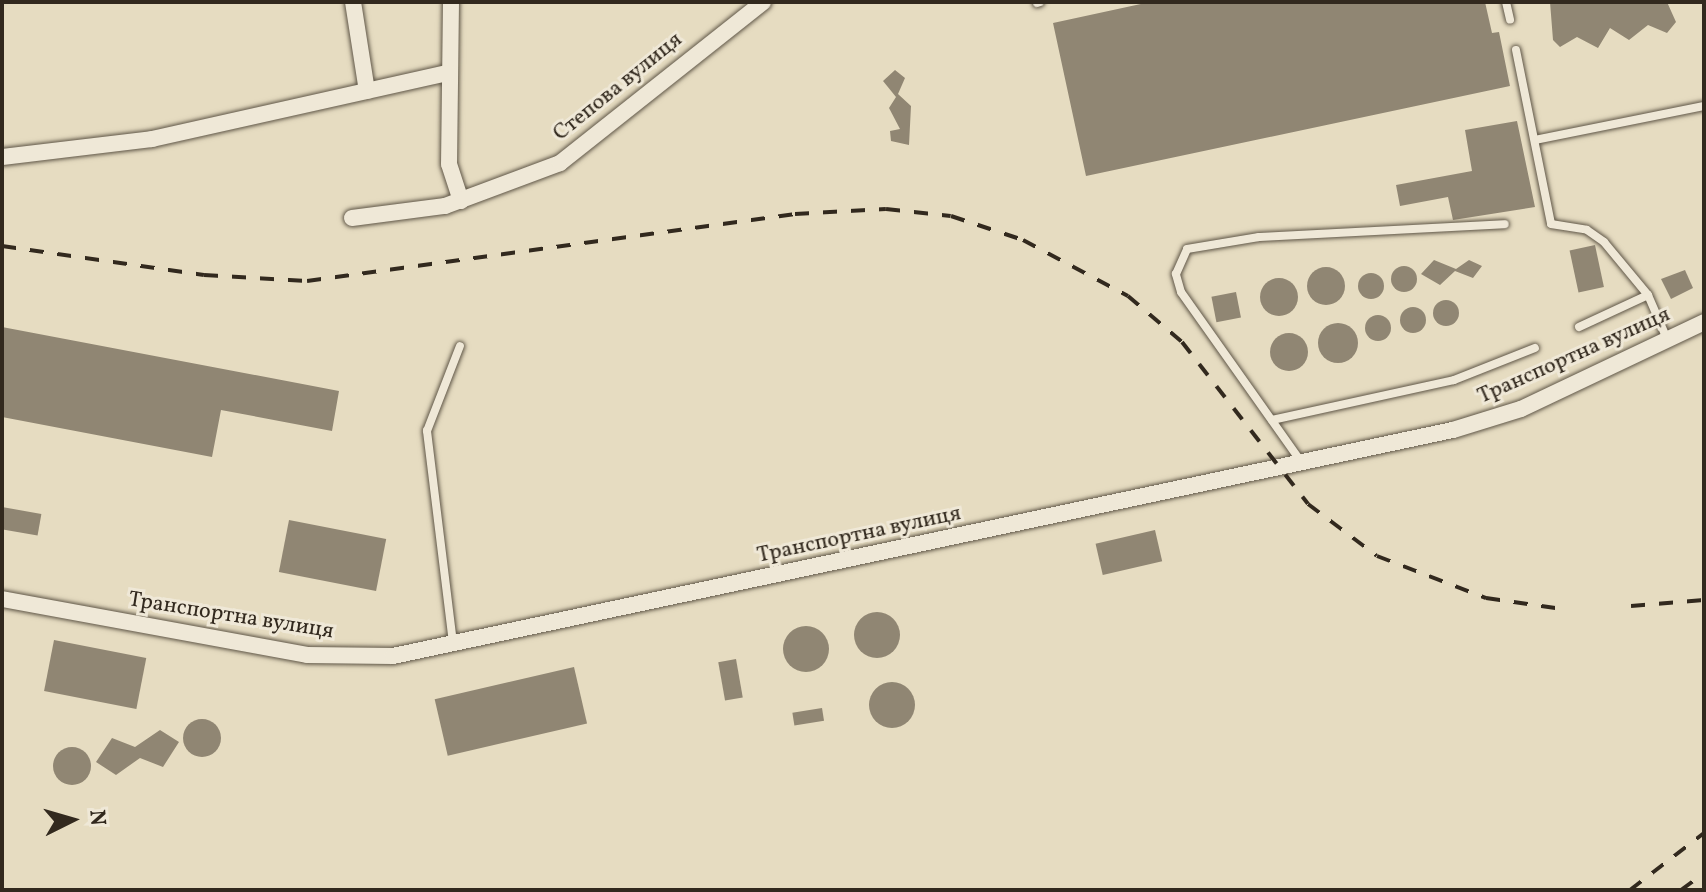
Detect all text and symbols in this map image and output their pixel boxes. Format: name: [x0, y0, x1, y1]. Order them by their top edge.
street label: Степова вулиця: [548, 27, 688, 147]
street label: Транспортна вулиця: [1474, 302, 1674, 410]
street label: Транспортна вулиця: [755, 501, 963, 569]
street label: Транспортна вулиця: [126, 587, 336, 645]
north arrow: [32, 780, 112, 860]
text: N: [80, 809, 113, 827]

